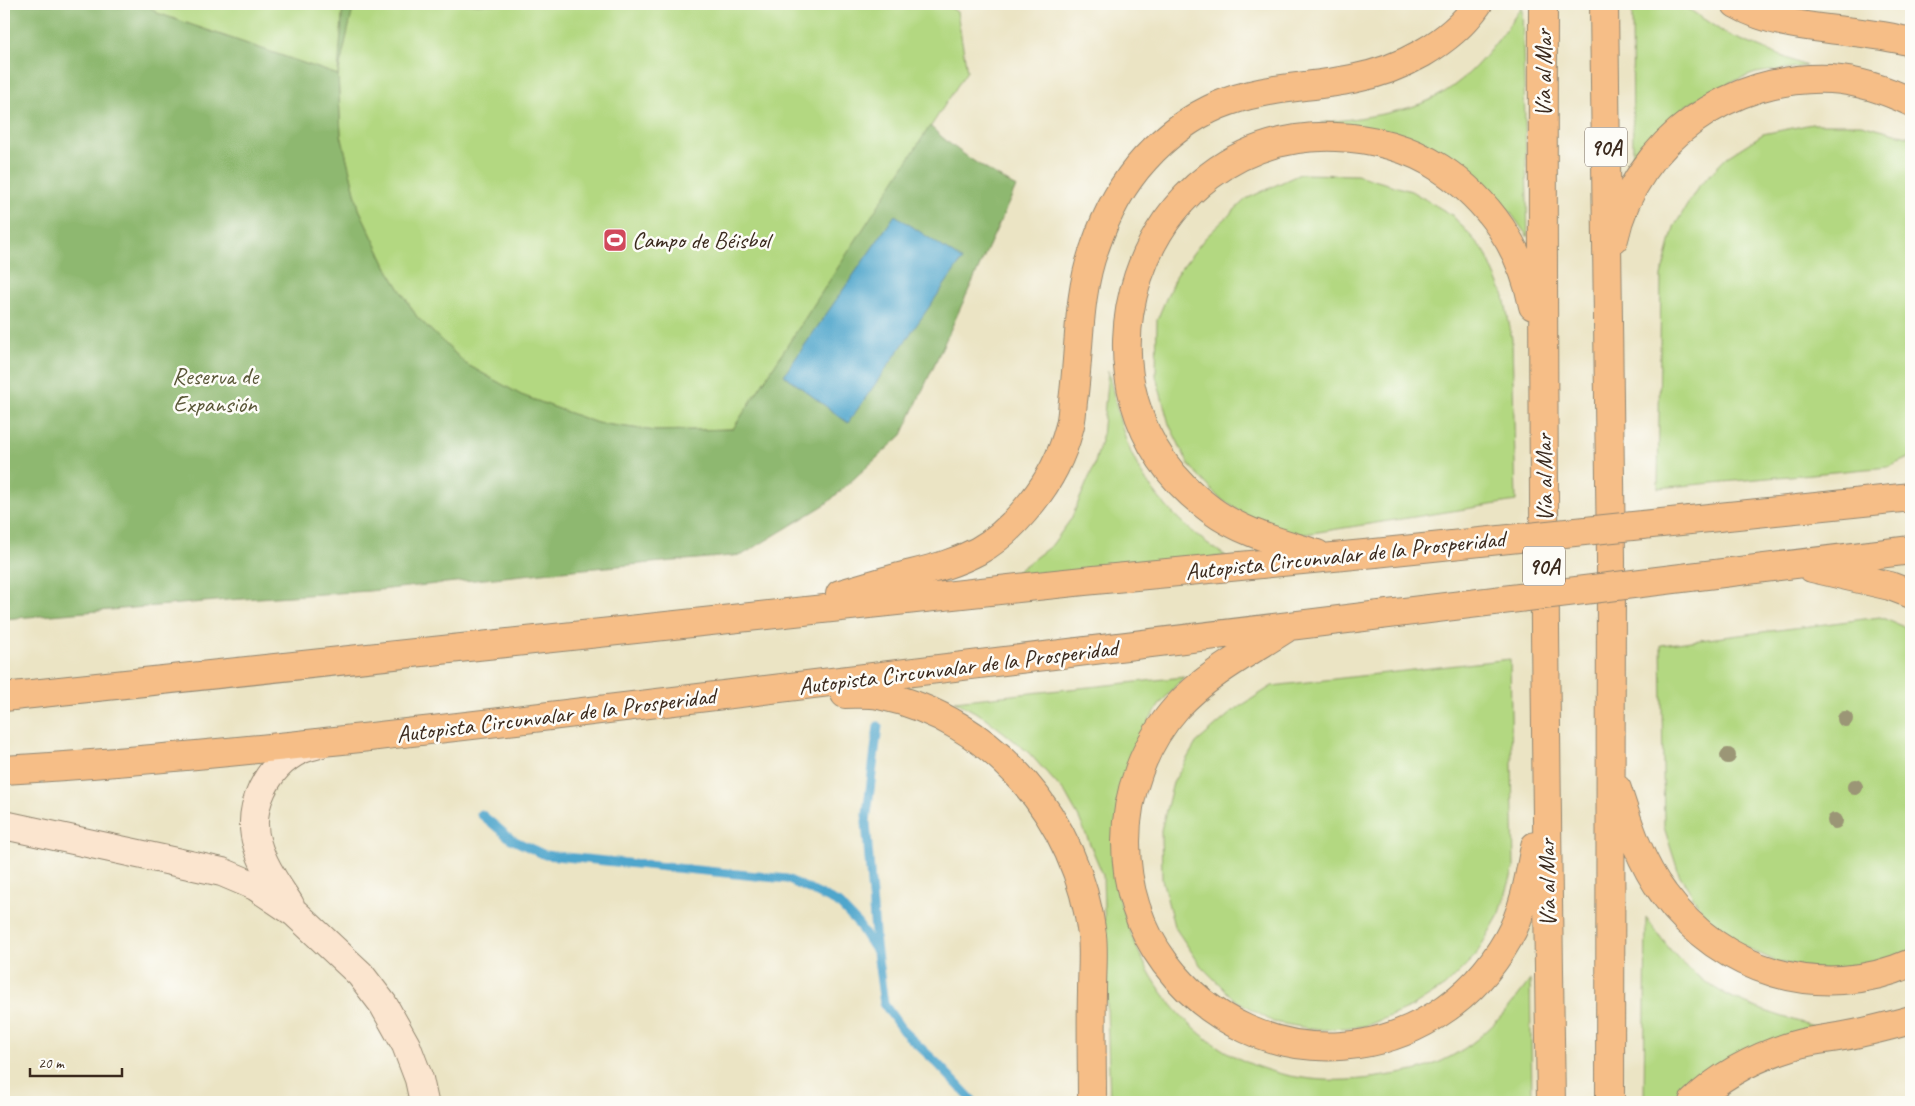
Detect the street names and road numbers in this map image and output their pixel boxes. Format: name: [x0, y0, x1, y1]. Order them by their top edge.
street label: Vía al Mar: [1528, 27, 1558, 117]
road number: 90A: [1585, 128, 1627, 166]
street label: Vía al Mar: [1528, 431, 1560, 522]
street label: Autopista Circunvalar de la Prosperidad: [1184, 523, 1510, 587]
road number: 90A: [1523, 546, 1565, 586]
street label: Autopista Circunvalar de la Prosperidad: [797, 632, 1123, 701]
street label: Autopista Circunvalar de la Prosperidad: [395, 680, 721, 749]
street label: Vía al Mar: [1531, 836, 1563, 927]

